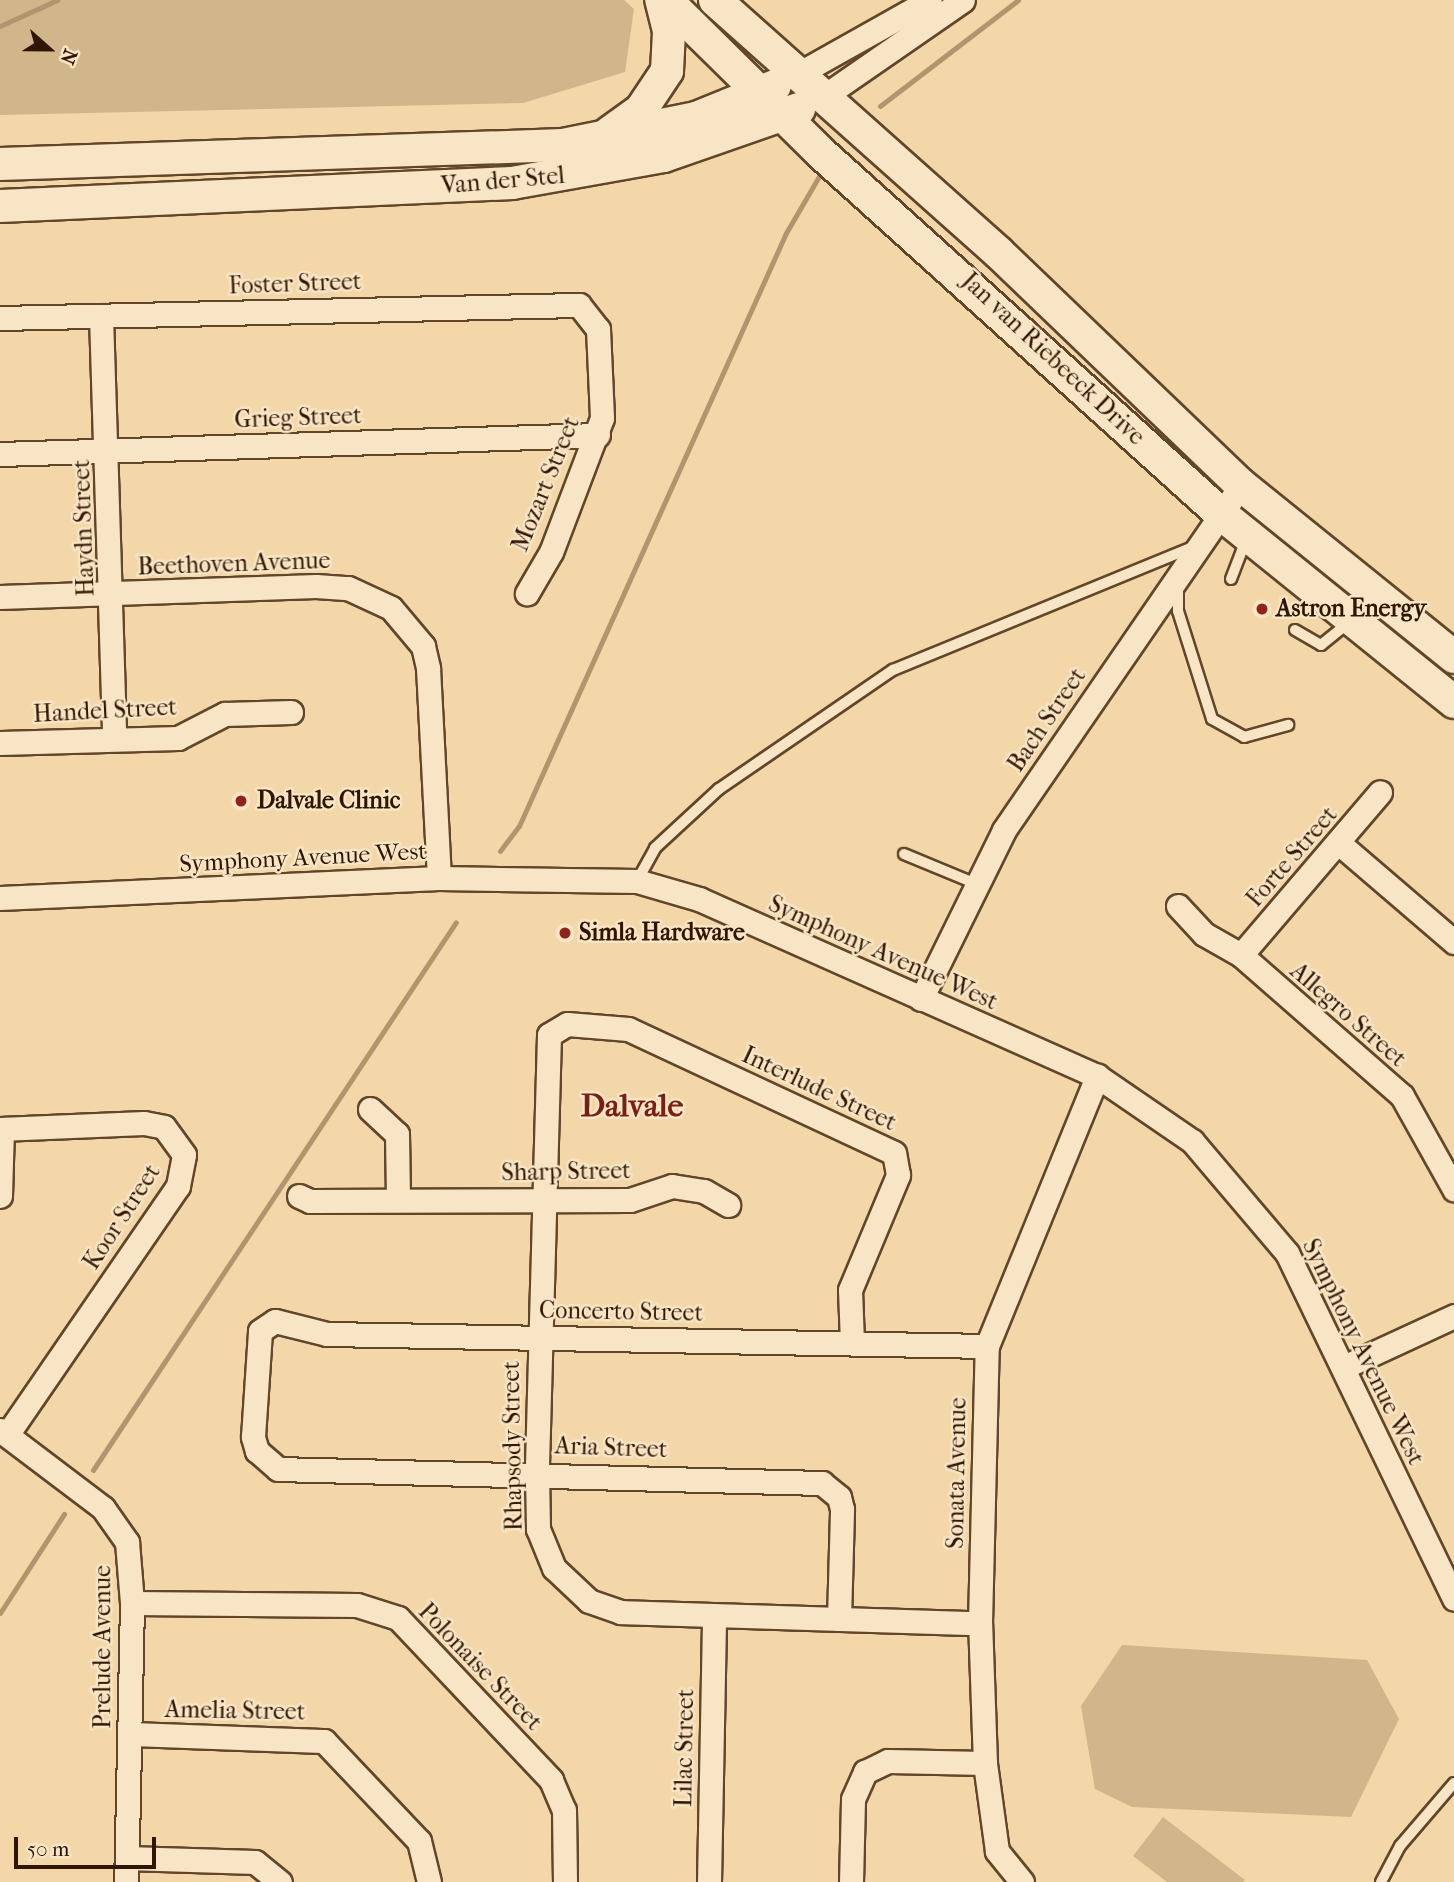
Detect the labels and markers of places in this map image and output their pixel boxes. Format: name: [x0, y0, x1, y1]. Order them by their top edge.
place label: Astron Energy: [1276, 595, 1426, 623]
marker: Astron Energy: [1254, 601, 1270, 617]
place label: Dalvale Clinic: [257, 787, 400, 815]
marker: Dalvale Clinic: [231, 791, 251, 811]
place label: Simla Hardware: [579, 919, 745, 947]
marker: Simla Hardware: [557, 925, 573, 941]

